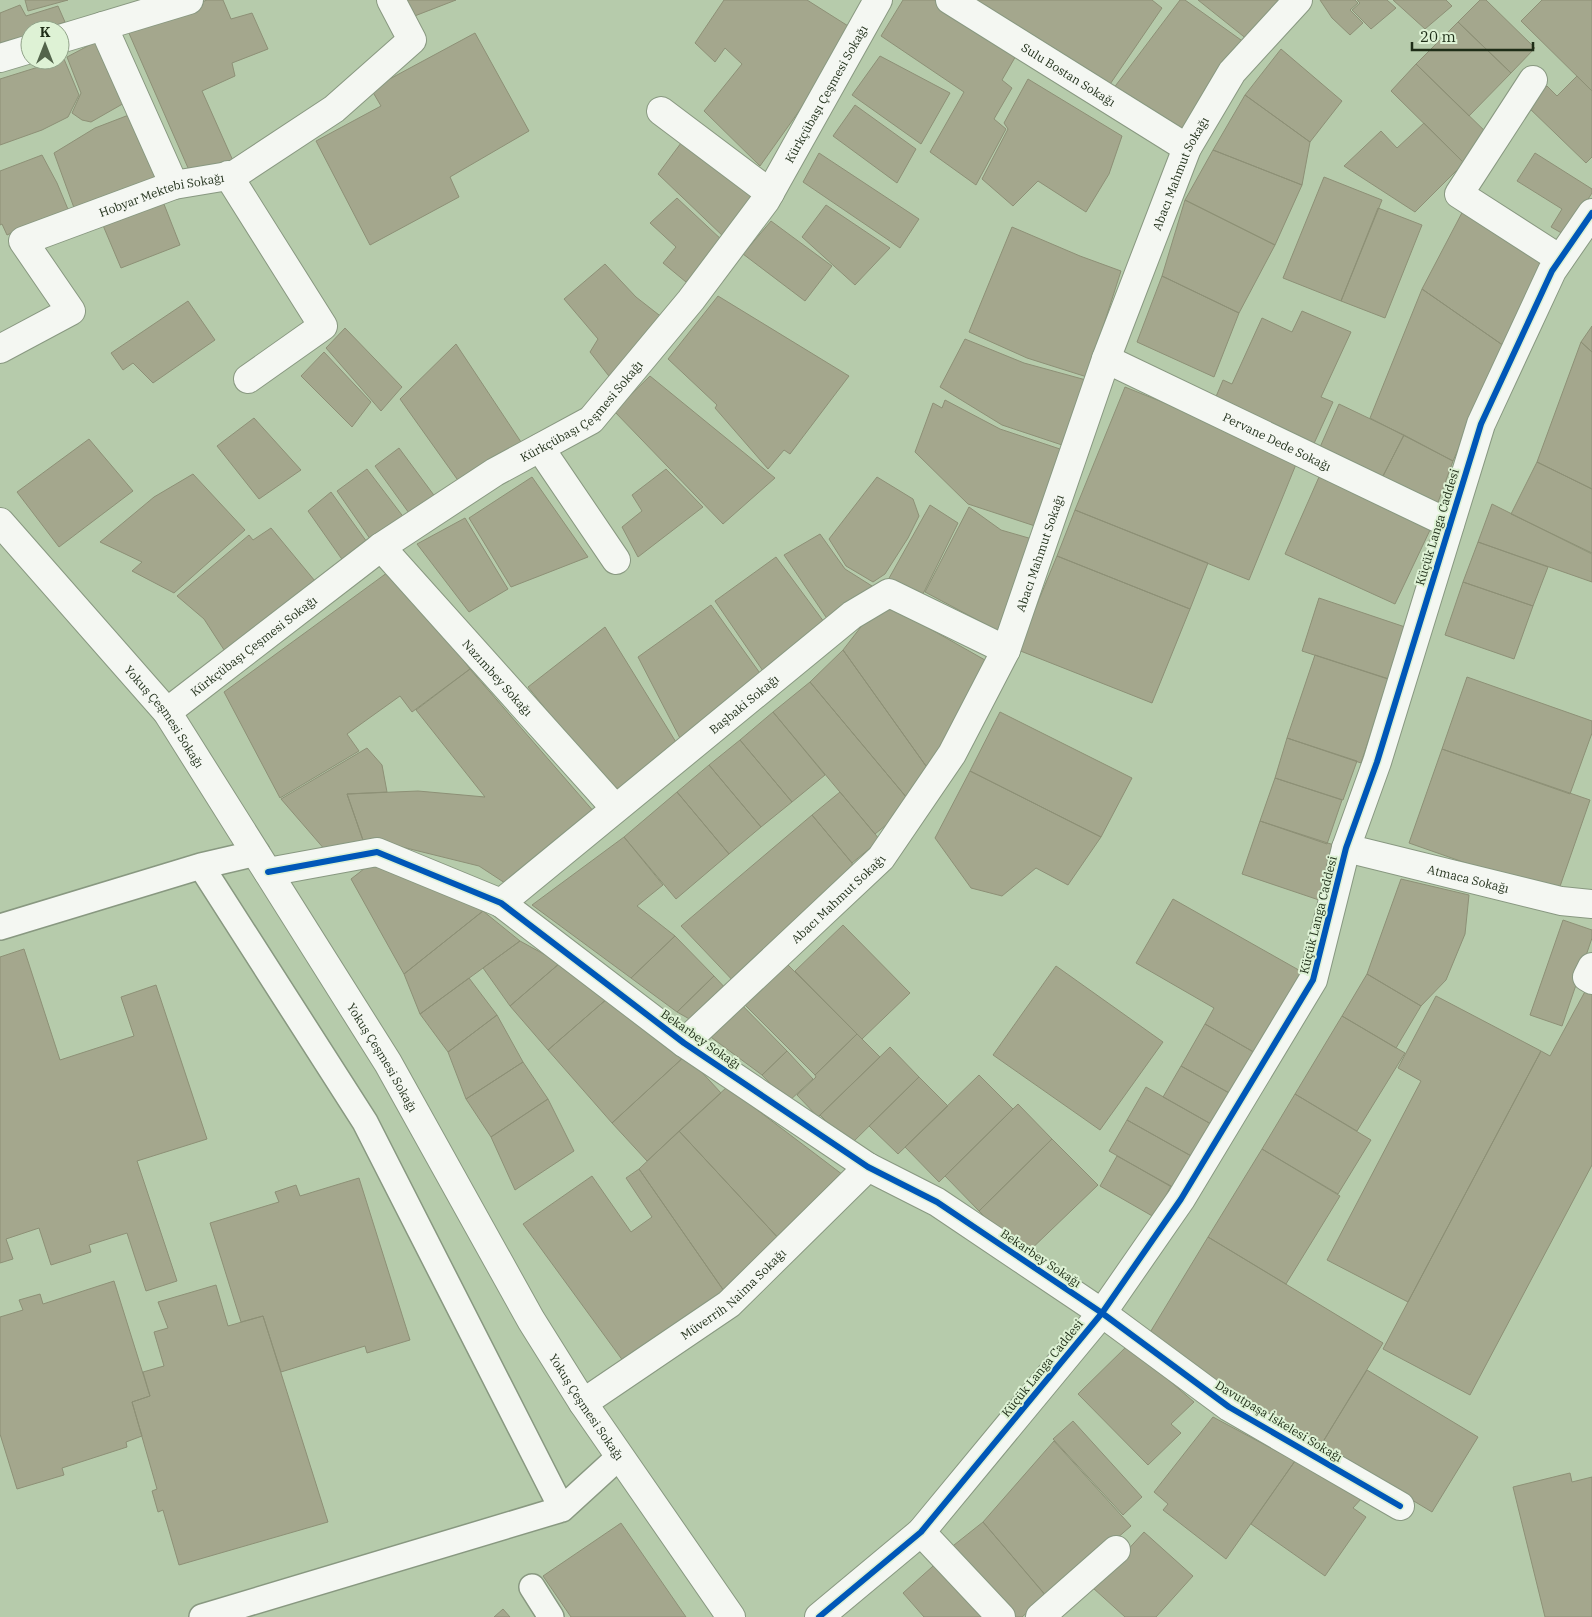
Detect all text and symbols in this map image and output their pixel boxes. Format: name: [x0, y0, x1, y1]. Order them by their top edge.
north arrow: [20, 20, 70, 70]
scale bar: [1412, 20, 1533, 52]
street label: Kürkçübaşı Çeşmesi Sokağı: [781, 22, 870, 165]
text: K: [40, 23, 51, 41]
text: 20 m: [1420, 27, 1456, 46]
street label: Sulu Bostan Sokağı: [1019, 39, 1119, 109]
street label: Abacı Mahmut Sokağı: [1149, 113, 1212, 232]
street label: Hobyar Mektebi Sokağı: [97, 169, 225, 220]
street label: Kürkçübaşı Çeşmesi Sokağı: [517, 357, 646, 465]
street label: Pervane Dede Sokağı: [1221, 409, 1334, 474]
street label: Küçük Langa Caddesi: [1412, 467, 1462, 587]
street label: Abacı Mahmut Sokağı: [1012, 492, 1067, 614]
street label: Kürkçübaşı Çeşmesi Sokağı: [187, 592, 320, 699]
street label: Nazımbey Sokağı: [460, 636, 536, 719]
street label: Yokuş Çeşmesi Sokağı: [122, 662, 208, 771]
street label: Başbaki Sokağı: [706, 671, 782, 737]
street label: Abacı Mahmut Sokağı: [788, 852, 889, 946]
street label: Küçük Langa Caddesi: [1296, 854, 1340, 976]
street label: Atmaca Sokağı: [1426, 861, 1511, 895]
street label: Yokuş Çeşmesi Sokağı: [344, 1000, 421, 1114]
street label: Bekarbey Sokağı: [658, 1006, 744, 1072]
street label: Bekarbey Sokağı: [998, 1226, 1084, 1291]
street label: Müverrih Naima Sokağı: [677, 1245, 789, 1342]
street label: Küçük Langa Caddesi: [998, 1316, 1086, 1420]
street label: Yokuş Çeşmesi Sokağı: [546, 1351, 628, 1463]
street label: Davutpaşa İskelesi Sokağı: [1213, 1377, 1345, 1465]

